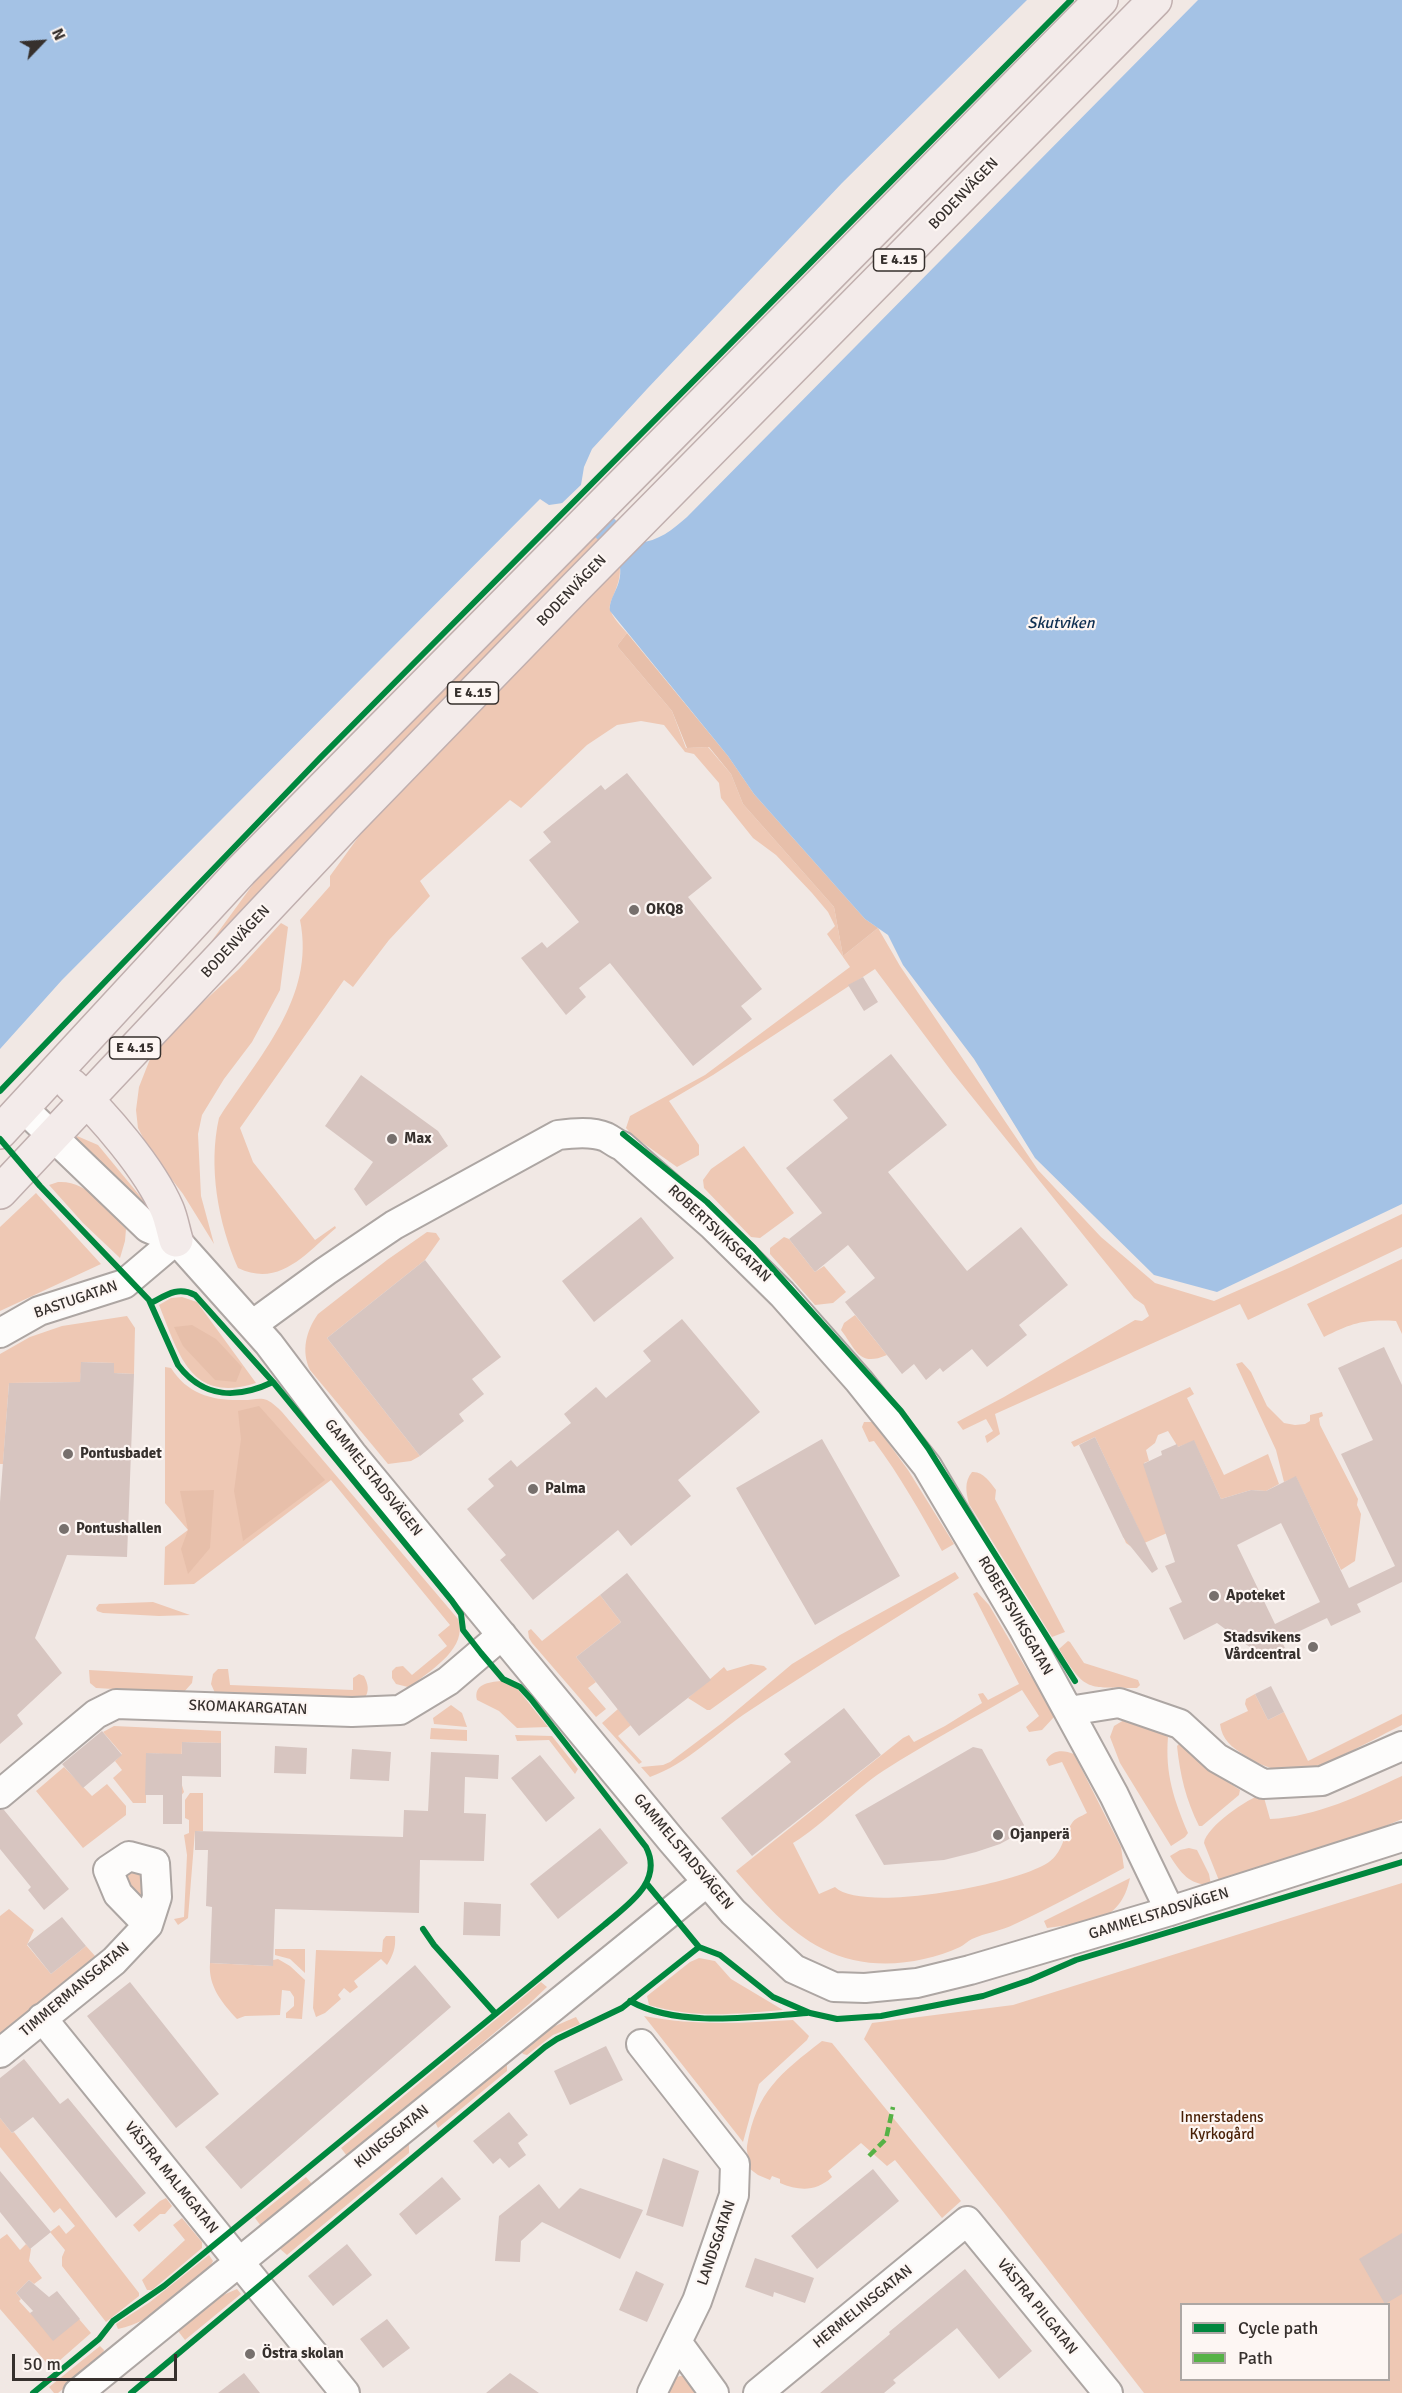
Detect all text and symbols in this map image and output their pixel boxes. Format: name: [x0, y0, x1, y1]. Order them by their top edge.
north arrow: [12, 12, 72, 72]
text: N: [47, 25, 70, 44]
street label: BODENVÄGEN: [925, 155, 1003, 233]
road number: E 4.15: [874, 249, 924, 271]
street label: BODENVÄGEN: [533, 552, 611, 630]
water label: Skutviken: [1027, 614, 1095, 634]
road number: E 4.15: [448, 682, 498, 704]
place label: OKQ8: [646, 901, 683, 919]
street label: BODENVÄGEN: [198, 902, 274, 982]
marker: OKQ8: [627, 903, 641, 917]
road number: E 4.15: [110, 1037, 160, 1059]
place label: Max: [404, 1130, 431, 1148]
marker: Max: [385, 1132, 399, 1146]
street label: ROBERTSVIKSGATAN: [664, 1182, 774, 1286]
street label: BASTUGATAN: [32, 1277, 120, 1323]
street label: GAMMELSTADSVÄGEN: [320, 1416, 426, 1540]
place label: Pontusbadet: [80, 1445, 162, 1463]
marker: Pontusbadet: [61, 1447, 75, 1461]
place label: Palma: [545, 1480, 586, 1498]
marker: Palma: [526, 1482, 540, 1496]
place label: Pontushallen: [76, 1520, 162, 1538]
marker: Pontushallen: [57, 1522, 71, 1536]
street label: ROBERTSVIKSGATAN: [974, 1553, 1056, 1679]
place label: Apoteket: [1226, 1587, 1285, 1605]
marker: Apoteket: [1207, 1589, 1221, 1603]
place label: Stadsvikens Vårdcentral: [1223, 1629, 1301, 1664]
marker: Stadsvikens Vårdcentral: [1306, 1640, 1320, 1654]
street label: SKOMAKARGATAN: [188, 1697, 308, 1719]
street label: GAMMELSTADSVÄGEN: [629, 1790, 737, 1914]
place label: Ojanperä: [1010, 1826, 1070, 1844]
marker: Ojanperä: [991, 1828, 1005, 1842]
street label: GAMMELSTADSVÄGEN: [1087, 1884, 1231, 1944]
street label: TIMMERMANSGATAN: [17, 1939, 133, 2041]
street label: KUNGSGATAN: [351, 2101, 433, 2173]
park label: Innerstadens Kyrkogård: [1180, 2109, 1264, 2144]
street label: VÄSTRA MALMGATAN: [120, 2118, 222, 2238]
street label: LANDSGATAN: [694, 2198, 740, 2288]
street label: VÄSTRA PILGATAN: [993, 2256, 1081, 2358]
street label: HERMELINSGATAN: [810, 2261, 916, 2353]
legend: [1180, 2303, 1390, 2381]
text: Cycle path: [1238, 2317, 1318, 2339]
scale bar: [15, 2342, 180, 2380]
place label: Östra skolan: [262, 2345, 344, 2363]
marker: Östra skolan: [243, 2347, 257, 2361]
text: Path: [1238, 2347, 1273, 2369]
text: 50 m: [23, 2353, 61, 2375]

